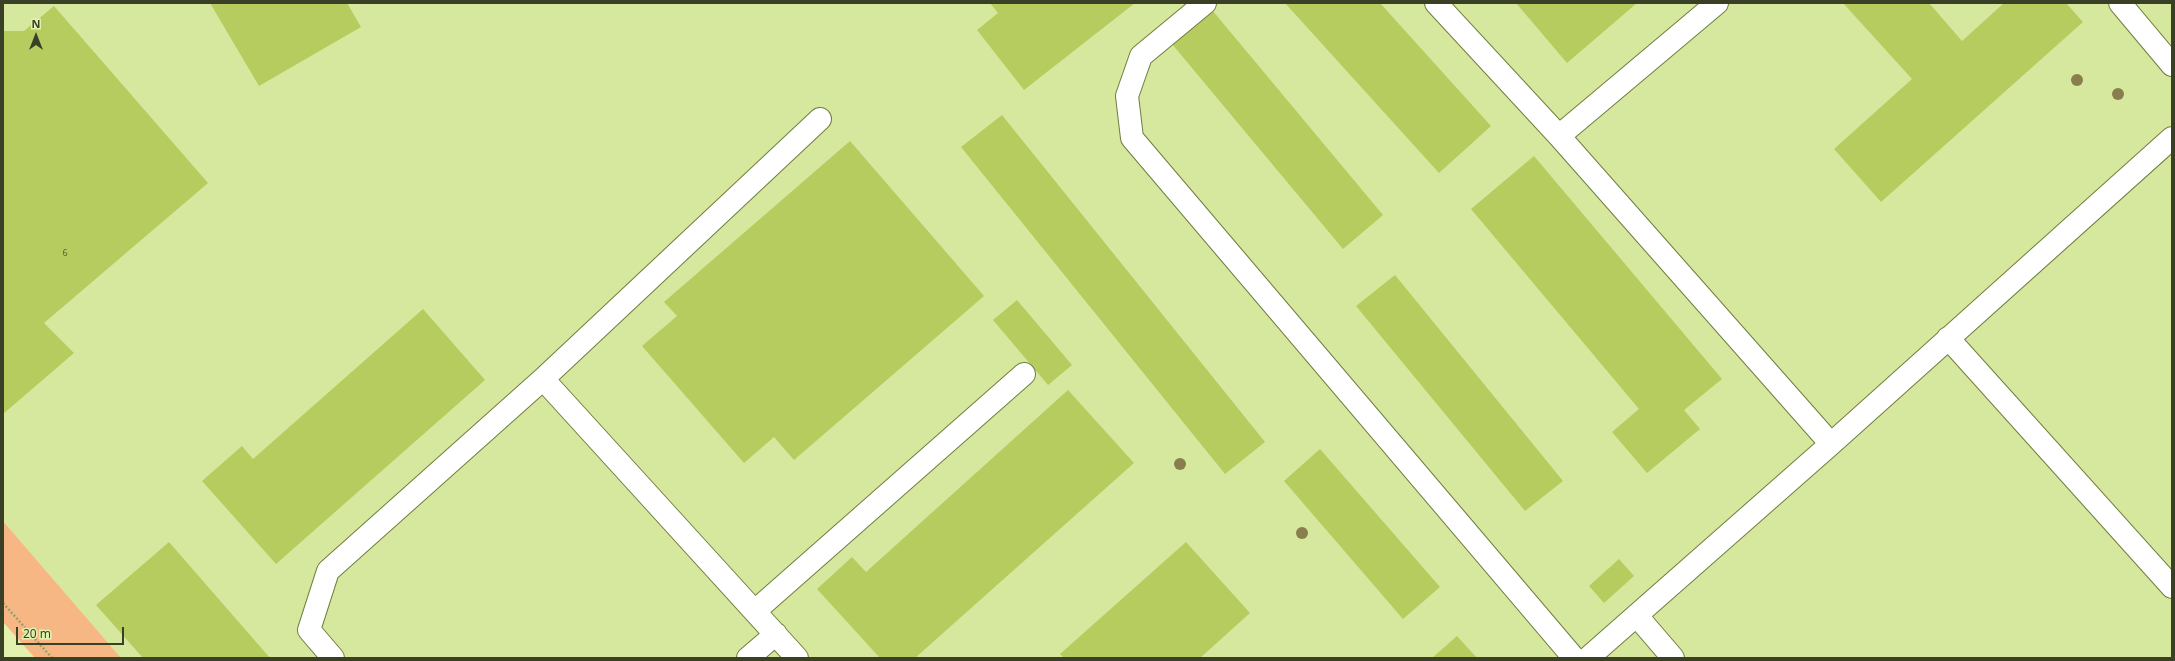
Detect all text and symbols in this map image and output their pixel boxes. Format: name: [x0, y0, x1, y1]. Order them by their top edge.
north arrow: [16, 16, 56, 56]
text: N: [32, 16, 40, 31]
house number: 6: [62, 248, 68, 258]
scale bar: [18, 619, 126, 645]
text: 20 m: [23, 625, 51, 642]

